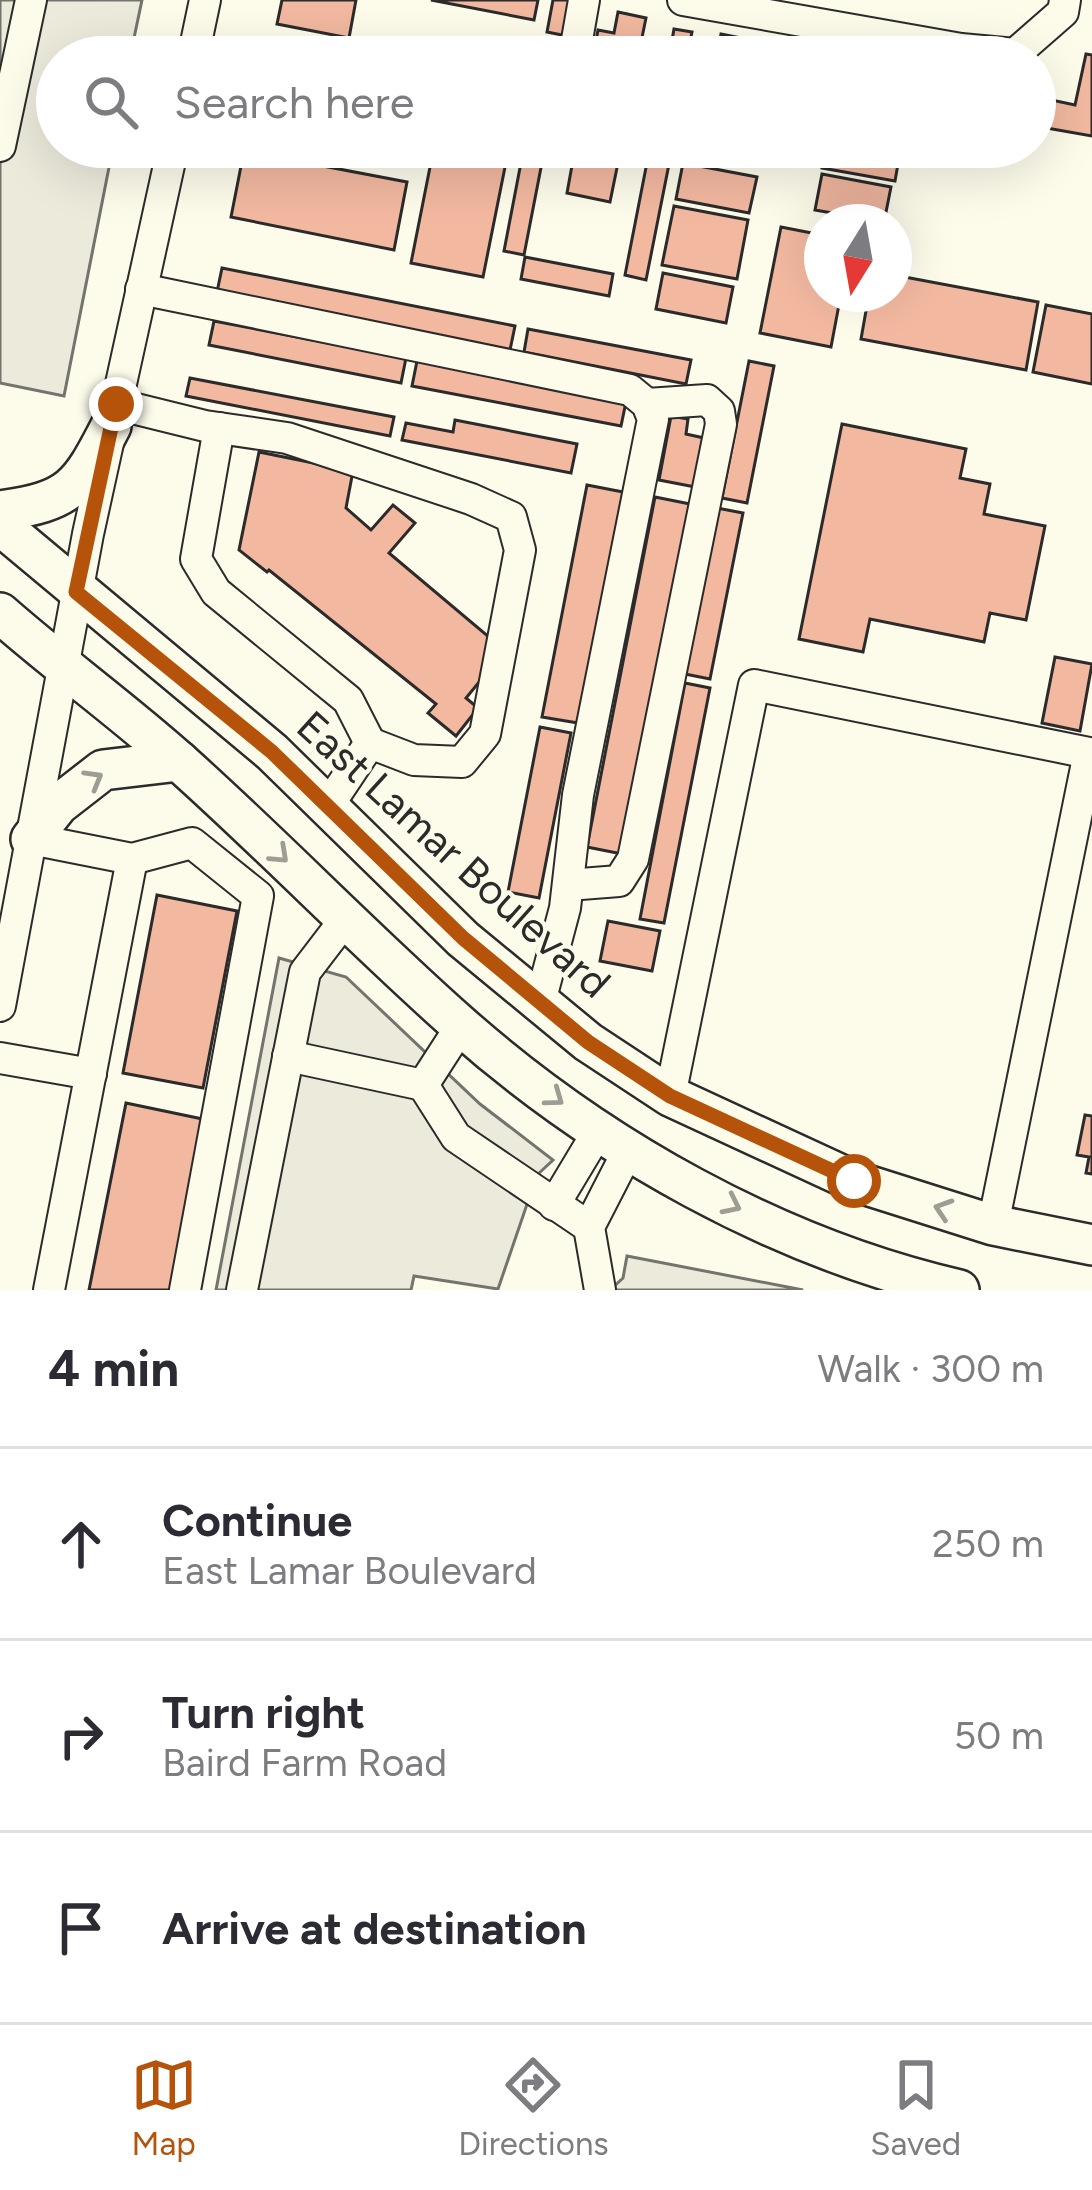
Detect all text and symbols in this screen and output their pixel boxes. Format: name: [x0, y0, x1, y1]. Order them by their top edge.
search box: [36, 36, 1056, 168]
icon: search: [78, 69, 144, 135]
text: Search here: [174, 75, 414, 129]
north arrow: [804, 204, 912, 312]
route end: [89, 377, 143, 431]
street label: East Lamar Boulevard: [287, 700, 621, 1008]
one-way arrow: [81, 770, 103, 793]
one-way arrow: [266, 841, 287, 863]
one-way arrow: [542, 1084, 564, 1106]
route start: [827, 1154, 881, 1208]
one-way arrow: [720, 1190, 741, 1214]
one-way arrow: [933, 1199, 954, 1224]
text: 4 min: [48, 1338, 179, 1399]
text: Walk · 300 m: [818, 1345, 1044, 1392]
text: Continue: [162, 1493, 352, 1547]
icon: ahead: [48, 1511, 114, 1577]
text: 250 m: [932, 1520, 1044, 1567]
text: East Lamar Boulevard: [162, 1547, 537, 1594]
text: Turn right: [162, 1685, 365, 1739]
icon: right: [48, 1703, 114, 1769]
text: 50 m: [954, 1712, 1044, 1759]
text: Baird Farm Road: [162, 1739, 447, 1786]
icon: arrive: [48, 1895, 114, 1961]
text: Arrive at destination: [162, 1901, 586, 1955]
tab: Map: [131, 2052, 197, 2163]
tab: Directions: [458, 2052, 609, 2163]
tab: Saved: [870, 2052, 961, 2163]

